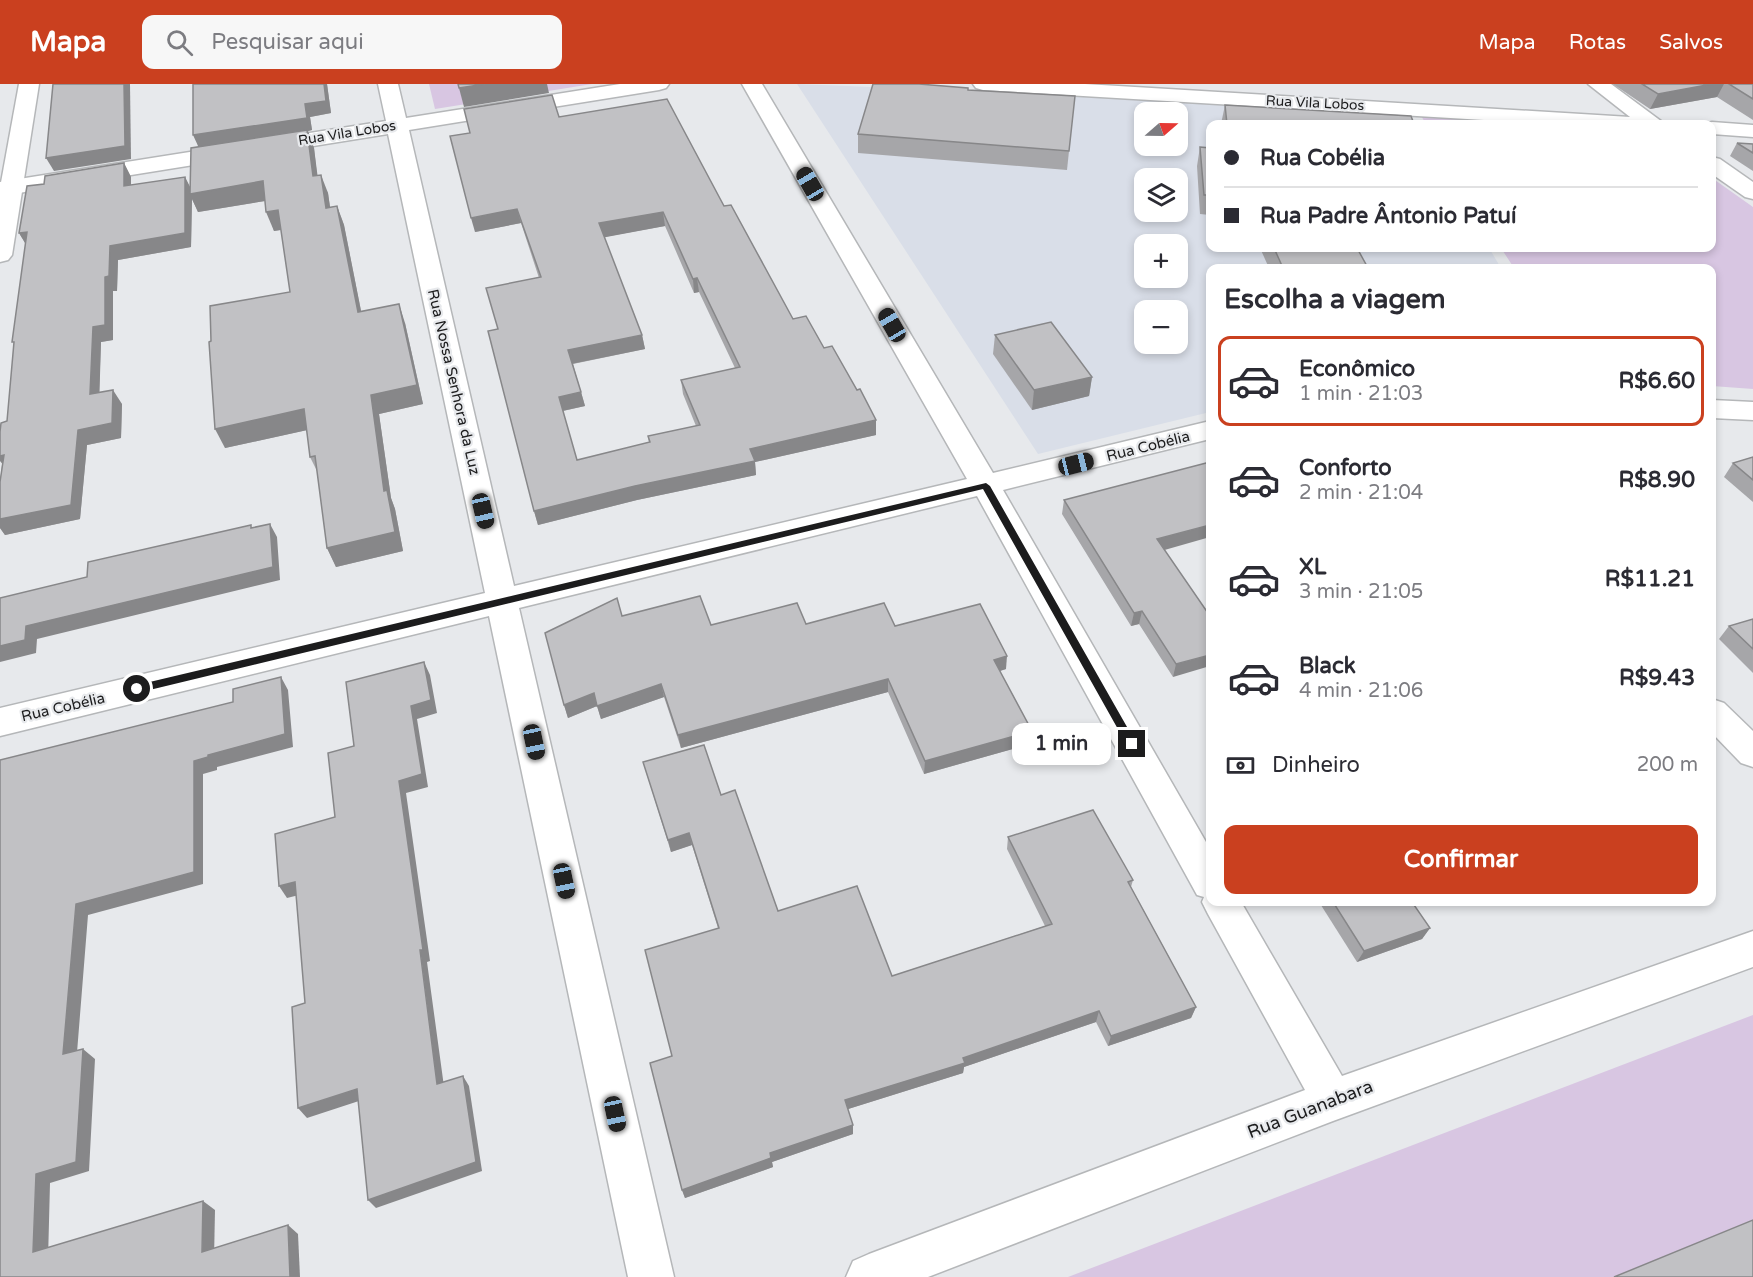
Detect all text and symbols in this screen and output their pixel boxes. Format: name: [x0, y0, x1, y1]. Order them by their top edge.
search box: [142, 15, 562, 69]
text: Mapa: [30, 25, 106, 59]
icon: search: [163, 26, 196, 59]
text: Pesquisar aqui: [211, 29, 364, 55]
text: Mapa: [1478, 30, 1536, 55]
text: Rotas: [1569, 30, 1626, 55]
text: Salvos: [1659, 30, 1723, 55]
street label: Rua Vila Lobos: [1265, 92, 1365, 114]
north arrow: [1134, 102, 1188, 156]
map controls: [1134, 102, 1188, 354]
street label: Rua Vila Lobos: [297, 117, 397, 149]
text: Rua Cobélia: [1260, 145, 1385, 171]
car: [793, 164, 827, 204]
button: layers: [1134, 168, 1188, 222]
text: Rua Padre Ântonio Patuí: [1260, 203, 1516, 229]
button: +: [1134, 234, 1188, 288]
text: Escolha a viagem: [1224, 283, 1446, 316]
street label: Rua Nossa Senhora da Luz: [424, 287, 484, 477]
button: −: [1134, 300, 1188, 354]
car: [875, 305, 909, 345]
icon: car: [1227, 354, 1281, 408]
text: Econômico: [1299, 356, 1415, 382]
text: R$6.60: [1619, 368, 1695, 394]
text: 1 min · 21:03: [1299, 382, 1423, 406]
street label: Rua Cobélia: [1104, 427, 1192, 465]
car: [1056, 451, 1096, 477]
icon: car: [1227, 453, 1281, 507]
text: Conforto: [1299, 455, 1392, 481]
text: R$8.90: [1619, 467, 1695, 493]
text: 2 min · 21:04: [1299, 481, 1423, 505]
car: [470, 491, 496, 531]
icon: car: [1227, 552, 1281, 606]
text: XL: [1299, 554, 1326, 580]
text: R$11.21: [1605, 566, 1695, 592]
text: 3 min · 21:05: [1299, 580, 1423, 604]
icon: car: [1227, 651, 1281, 705]
text: Black: [1299, 653, 1356, 679]
text: R$9.43: [1619, 665, 1695, 691]
route start: [123, 675, 150, 702]
text: 4 min · 21:06: [1299, 679, 1423, 703]
street label: Rua Cobélia: [19, 689, 107, 725]
car: [521, 723, 547, 761]
callout: 1 min: [1012, 723, 1111, 765]
route end: [1118, 730, 1145, 757]
text: 1 min: [1035, 732, 1088, 756]
icon: cash: [1224, 749, 1257, 782]
text: Dinheiro: [1272, 752, 1360, 778]
text: 200 m: [1637, 753, 1698, 777]
button: Confirmar: [1224, 825, 1698, 894]
car: [551, 862, 577, 900]
street label: Rua Guanabara: [1244, 1075, 1376, 1143]
car: [602, 1095, 628, 1133]

